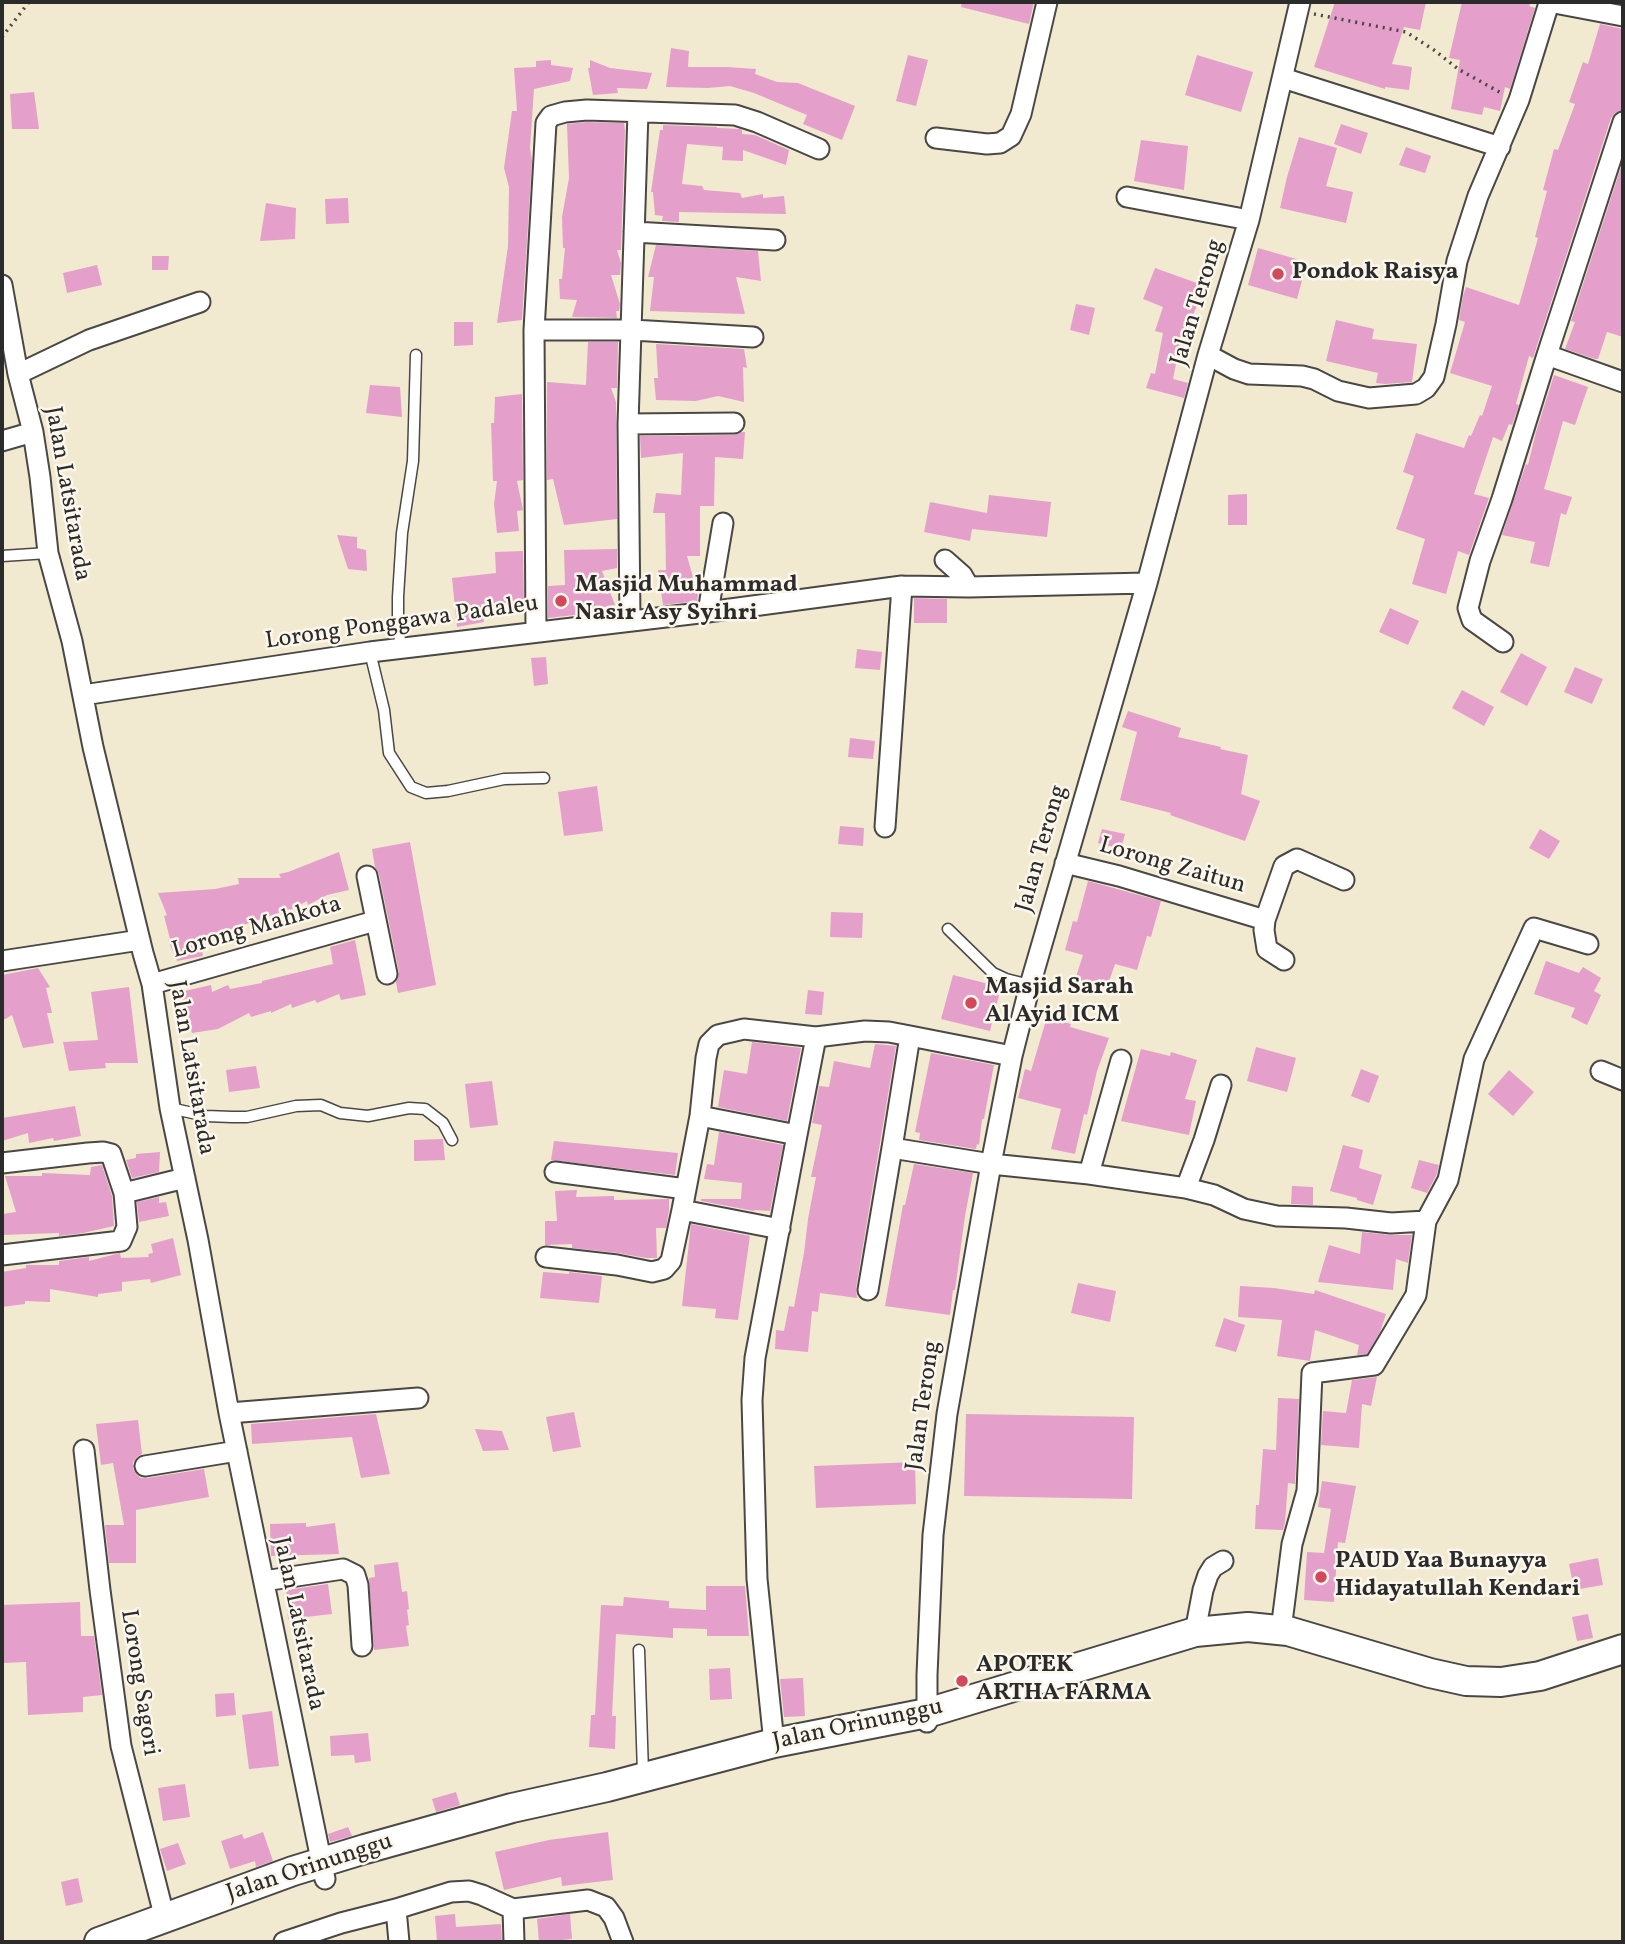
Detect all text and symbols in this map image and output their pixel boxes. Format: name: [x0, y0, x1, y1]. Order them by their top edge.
street label: Jalan Terong: [1166, 236, 1232, 370]
place label: Pondok Raisya: [1292, 260, 1459, 288]
marker: Pondok Raisya: [1270, 266, 1286, 282]
street label: Jalan Latsitarada: [36, 404, 96, 584]
place label: Masjid Muhammad Nasir Asy Syihri: [575, 573, 798, 629]
street label: Lorong Ponggawa Padaleu: [264, 591, 540, 657]
marker: Masjid Muhammad Nasir Asy Syihri: [553, 593, 569, 609]
street label: Jalan Terong: [1011, 782, 1075, 916]
street label: Lorong Zaitun: [1095, 832, 1249, 902]
street label: Lorong Mahkota: [169, 891, 345, 967]
place label: Masjid Sarah Al Ayid ICM: [985, 975, 1134, 1031]
street label: Jalan Latsitarada: [160, 978, 220, 1158]
marker: Masjid Sarah Al Ayid ICM: [963, 995, 979, 1011]
street label: Jalan Terong: [902, 1339, 948, 1473]
street label: Jalan Latsitarada: [265, 1534, 329, 1714]
place label: PAUD Yaa Bunayya Hidayatullah Kendari: [1335, 1549, 1580, 1605]
marker: PAUD Yaa Bunayya Hidayatullah Kendari: [1313, 1569, 1329, 1585]
street label: Lorong Sagori: [112, 1608, 164, 1758]
place label: APOTEK ARTHA FARMA: [976, 1653, 1151, 1709]
marker: APOTEK ARTHA FARMA: [954, 1673, 970, 1689]
street label: Jalan Orinunggu: [770, 1694, 946, 1758]
street label: Jalan Orinunggu: [223, 1829, 397, 1909]

